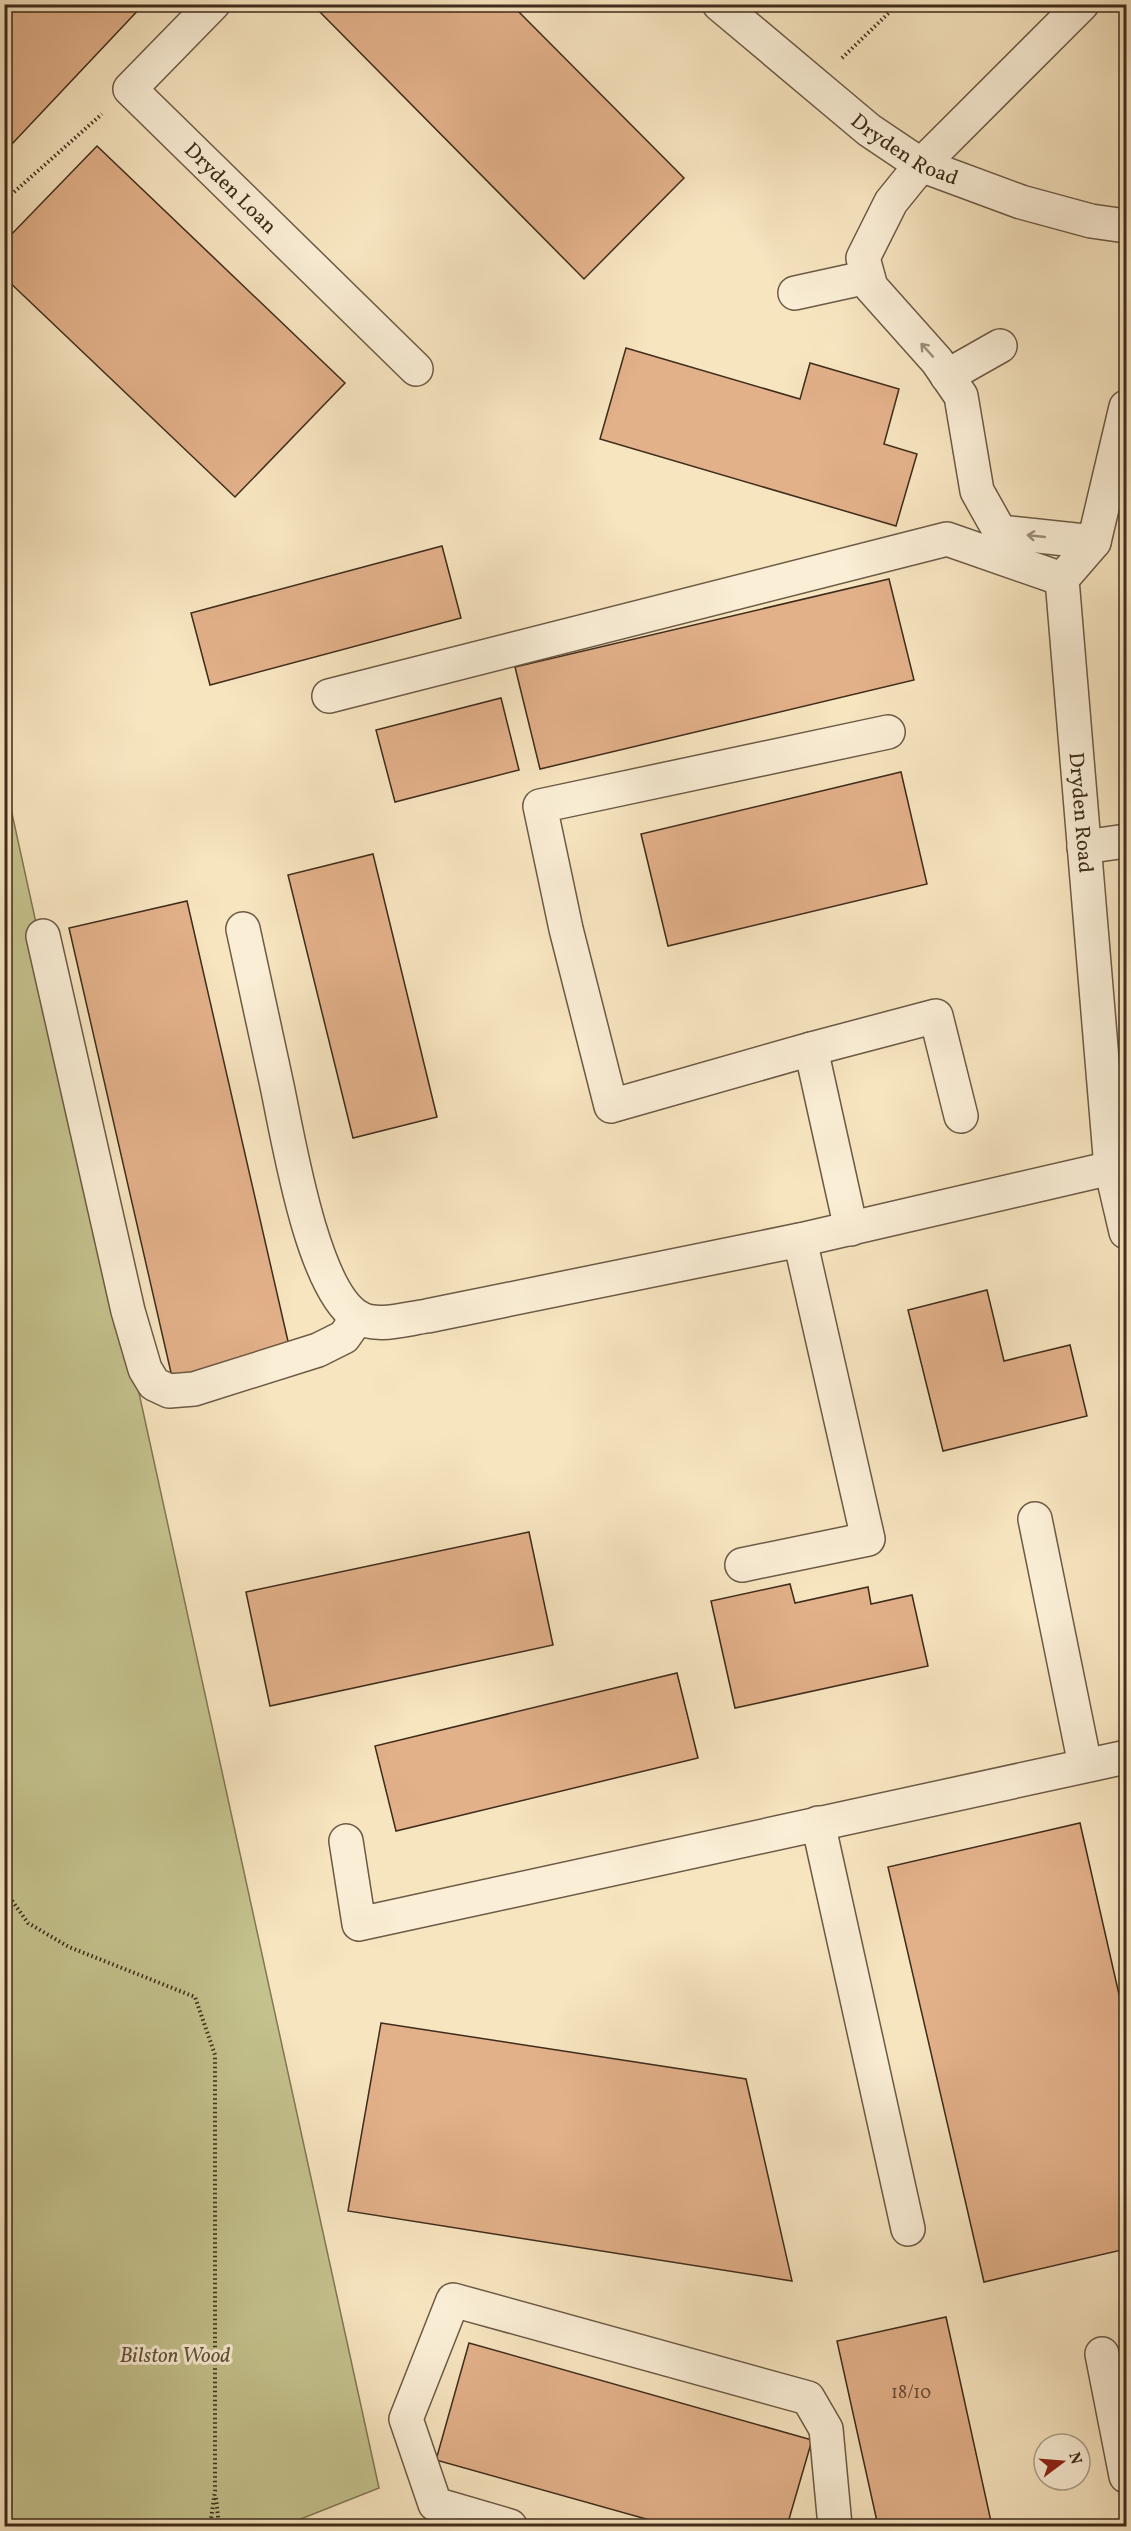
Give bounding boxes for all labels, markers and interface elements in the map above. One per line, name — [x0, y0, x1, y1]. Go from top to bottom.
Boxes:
street label: Dryden Road — [844, 107, 962, 194]
street label: Dryden Loan — [177, 137, 283, 241]
one-way arrow — [920, 343, 934, 358]
one-way arrow — [1026, 530, 1046, 541]
street label: Dryden Road — [1060, 751, 1099, 874]
park label: Bilston Wood — [120, 2342, 230, 2371]
house number: 18/10 — [891, 2381, 931, 2406]
north arrow — [1032, 2432, 1092, 2492]
text: N — [1062, 2450, 1087, 2467]

